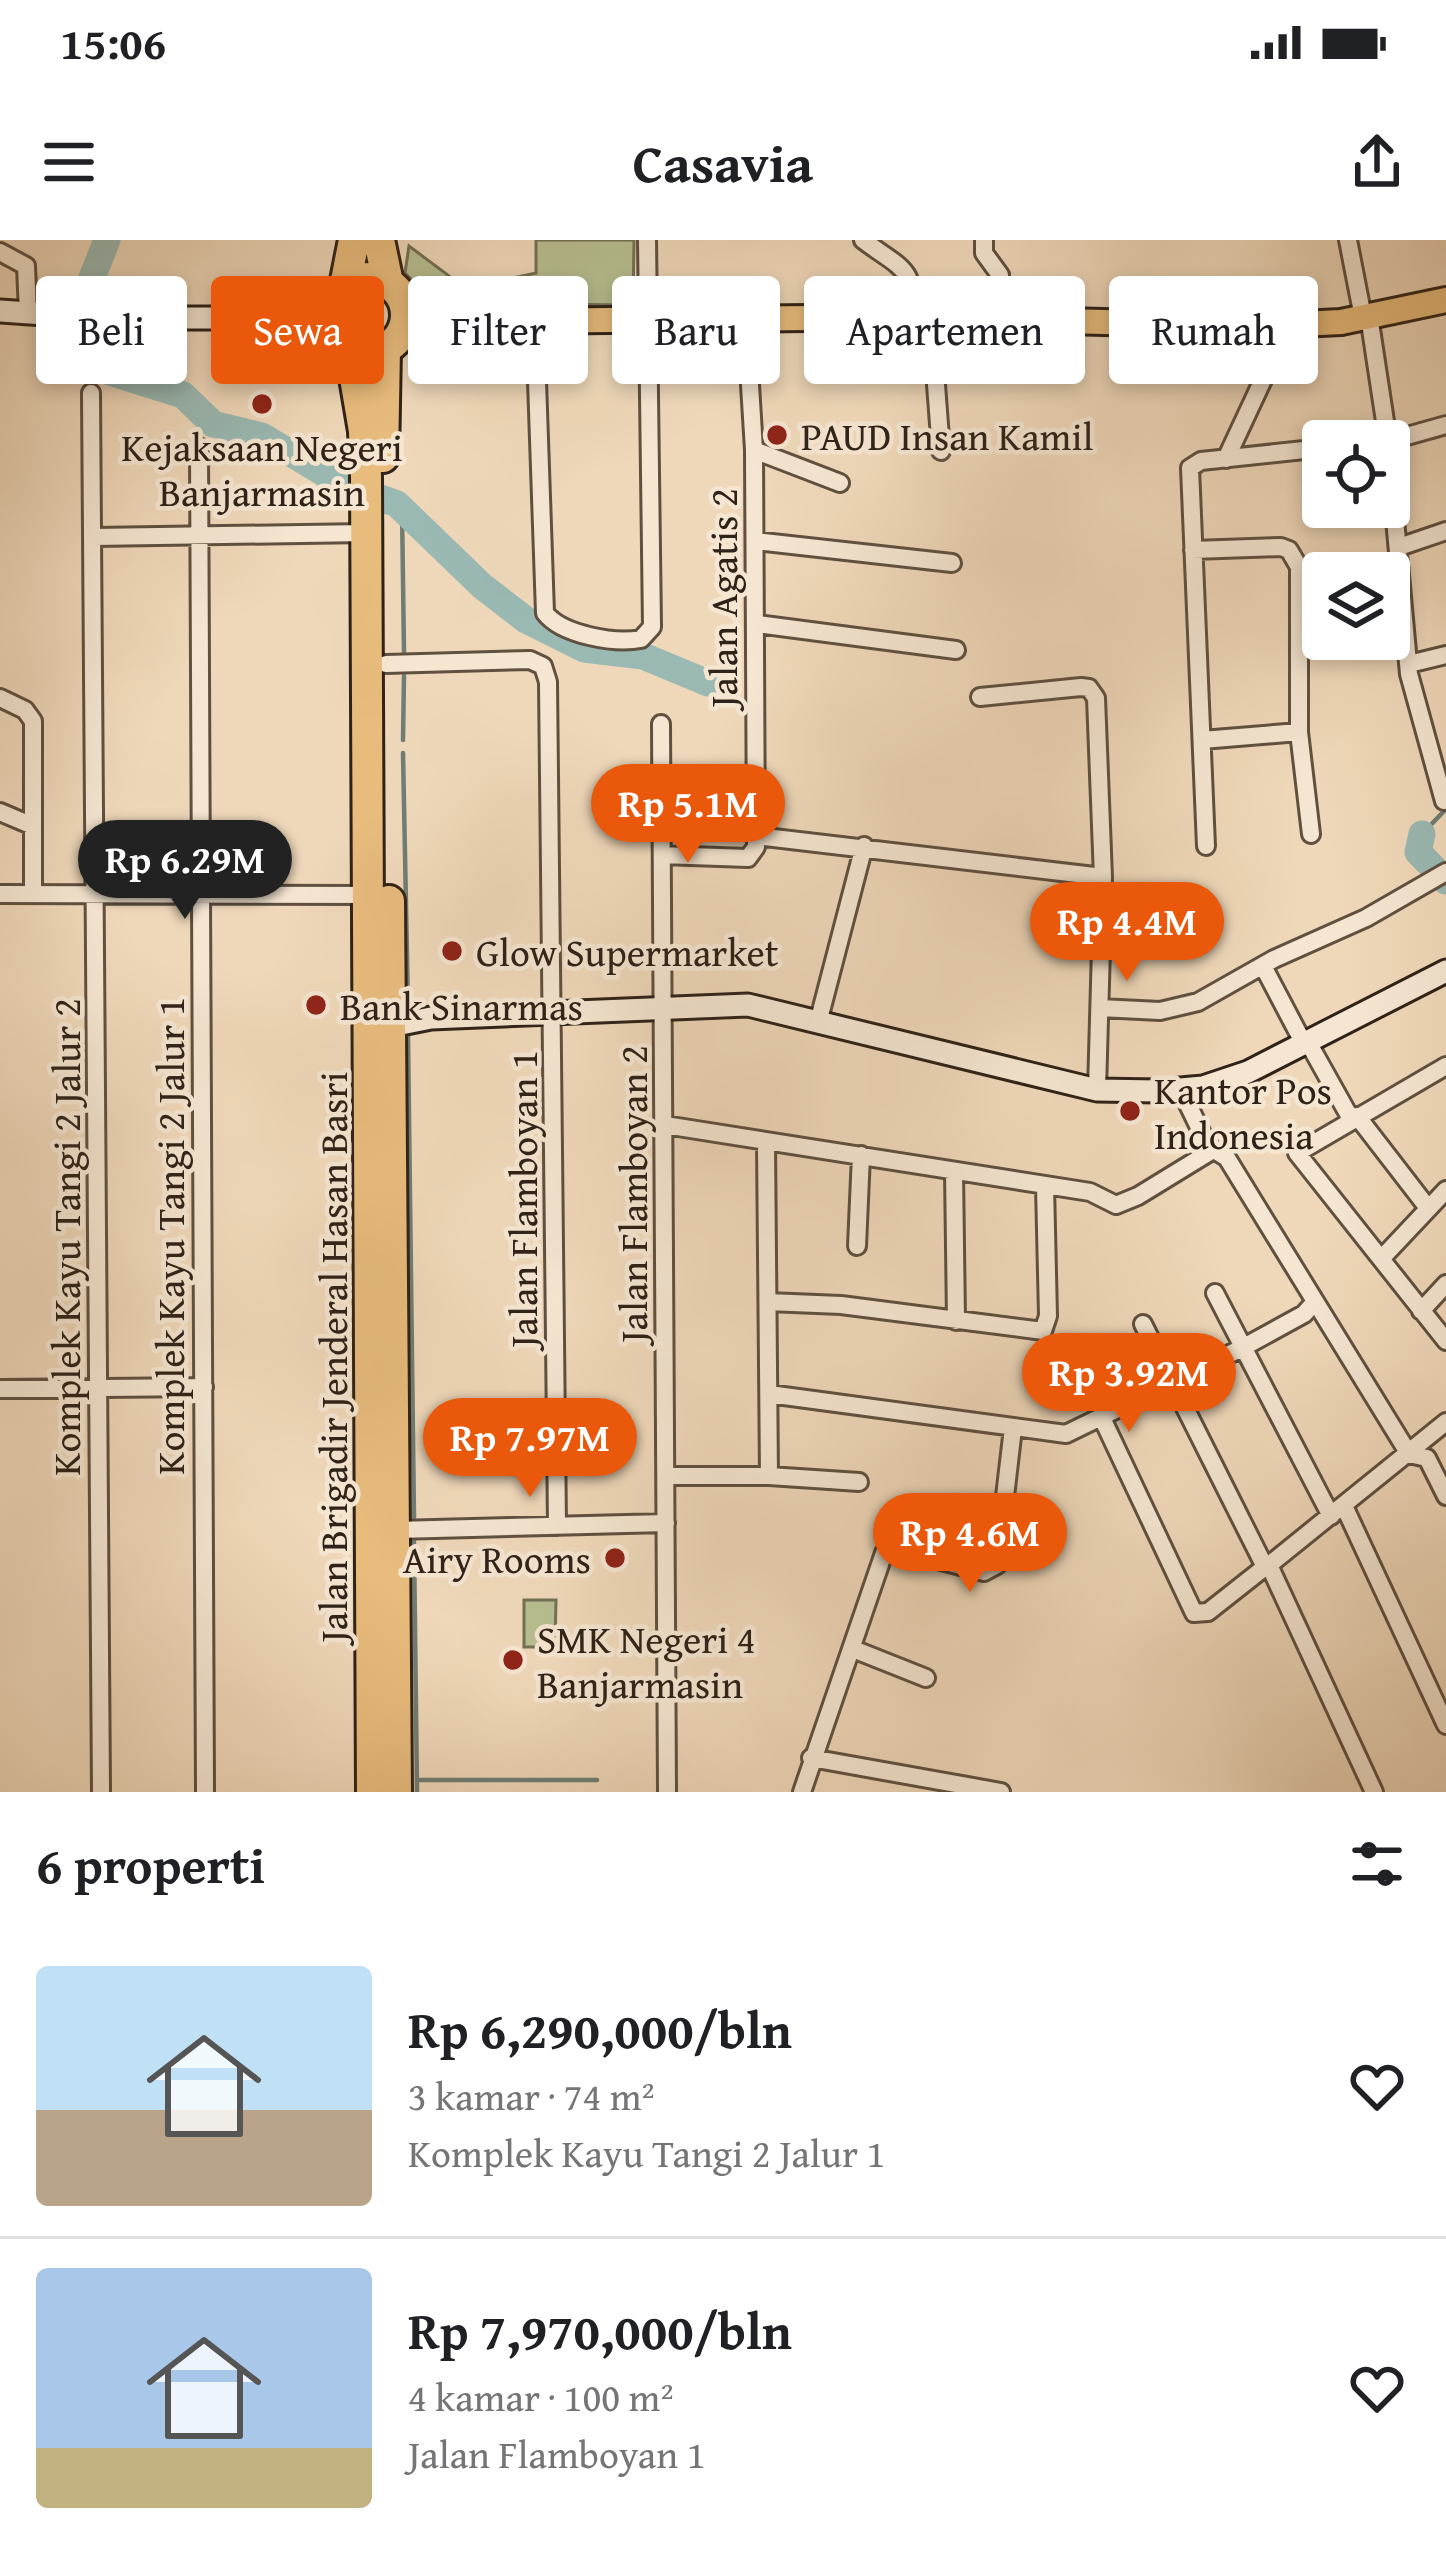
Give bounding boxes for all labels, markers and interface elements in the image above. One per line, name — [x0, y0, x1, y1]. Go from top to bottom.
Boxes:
text: 15:06 — [60, 10, 166, 75]
text: Casavia — [633, 123, 813, 202]
icon: menu — [36, 129, 102, 195]
icon: share — [1344, 129, 1410, 195]
chip: Beli — [36, 276, 187, 384]
chip: Sewa — [211, 276, 384, 384]
chip: Filter — [408, 276, 588, 384]
chip: Baru — [612, 276, 780, 384]
chip: Apartemen — [804, 276, 1085, 384]
chip: Rumah — [1109, 276, 1318, 384]
marker: Kejaksaan Negeri Banjarmasin — [249, 391, 275, 417]
place label: PAUD Insan Kamil — [801, 407, 1093, 464]
place label: Kejaksaan Negeri Banjarmasin — [121, 418, 403, 520]
map controls — [1302, 420, 1410, 660]
button: locate — [1302, 420, 1410, 528]
marker: PAUD Insan Kamil — [764, 422, 790, 448]
street label: Jalan Agatis 2 — [694, 488, 751, 713]
button: layers — [1302, 552, 1410, 660]
pin: Rp 5.1M — [577, 764, 799, 866]
text: Rp 5.1M — [618, 774, 758, 831]
pin: Rp 6.29M — [61, 820, 309, 922]
text: Rp 6.29M — [105, 830, 265, 887]
pin: Rp 4.4M — [1016, 882, 1238, 984]
text: Rp 4.4M — [1057, 892, 1197, 949]
place label: Glow Supermarket — [476, 923, 779, 980]
marker: Glow Supermarket — [439, 938, 465, 964]
place label: Bank Sinarmas — [340, 977, 583, 1034]
marker: Bank Sinarmas — [303, 992, 329, 1018]
street label: Komplek Kayu Tangi 2 Jalur 1 — [141, 997, 198, 1475]
street label: Komplek Kayu Tangi 2 Jalur 2 — [37, 998, 94, 1476]
street label: Jalan Flamboyan 2 — [604, 1045, 661, 1348]
street label: Jalan Flamboyan 1 — [494, 1050, 551, 1353]
place label: Kantor Pos Indonesia — [1154, 1061, 1332, 1163]
street label: Jalan Brigadir Jenderal Hasan Basri — [304, 1071, 361, 1648]
marker: Kantor Pos Indonesia — [1117, 1098, 1143, 1124]
pin: Rp 3.92M — [1005, 1333, 1253, 1435]
text: Rp 3.92M — [1049, 1343, 1209, 1400]
pin: Rp 7.97M — [406, 1398, 654, 1500]
text: Rp 7.97M — [450, 1408, 610, 1465]
pin: Rp 4.6M — [859, 1493, 1081, 1595]
text: Rp 4.6M — [900, 1503, 1040, 1560]
place label: Airy Rooms — [403, 1530, 591, 1587]
marker: Airy Rooms — [602, 1545, 628, 1571]
place label: SMK Negeri 4 Banjarmasin — [537, 1610, 756, 1712]
marker: SMK Negeri 4 Banjarmasin — [500, 1647, 526, 1673]
text: 6 properti — [36, 1827, 265, 1902]
icon: filters — [1344, 1831, 1410, 1897]
text: Rp 6,290,000/bln — [408, 1992, 792, 2067]
icon: home — [132, 2014, 276, 2158]
icon: heart — [1344, 2053, 1410, 2119]
text: 3 kamar · 74 m² — [408, 2067, 655, 2124]
text: Komplek Kayu Tangi 2 Jalur 1 — [408, 2124, 885, 2181]
text: Rp 7,970,000/bln — [408, 2293, 792, 2368]
icon: home — [132, 2316, 276, 2460]
icon: heart — [1344, 2355, 1410, 2421]
text: 4 kamar · 100 m² — [408, 2368, 674, 2425]
text: Jalan Flamboyan 1 — [408, 2425, 705, 2482]

